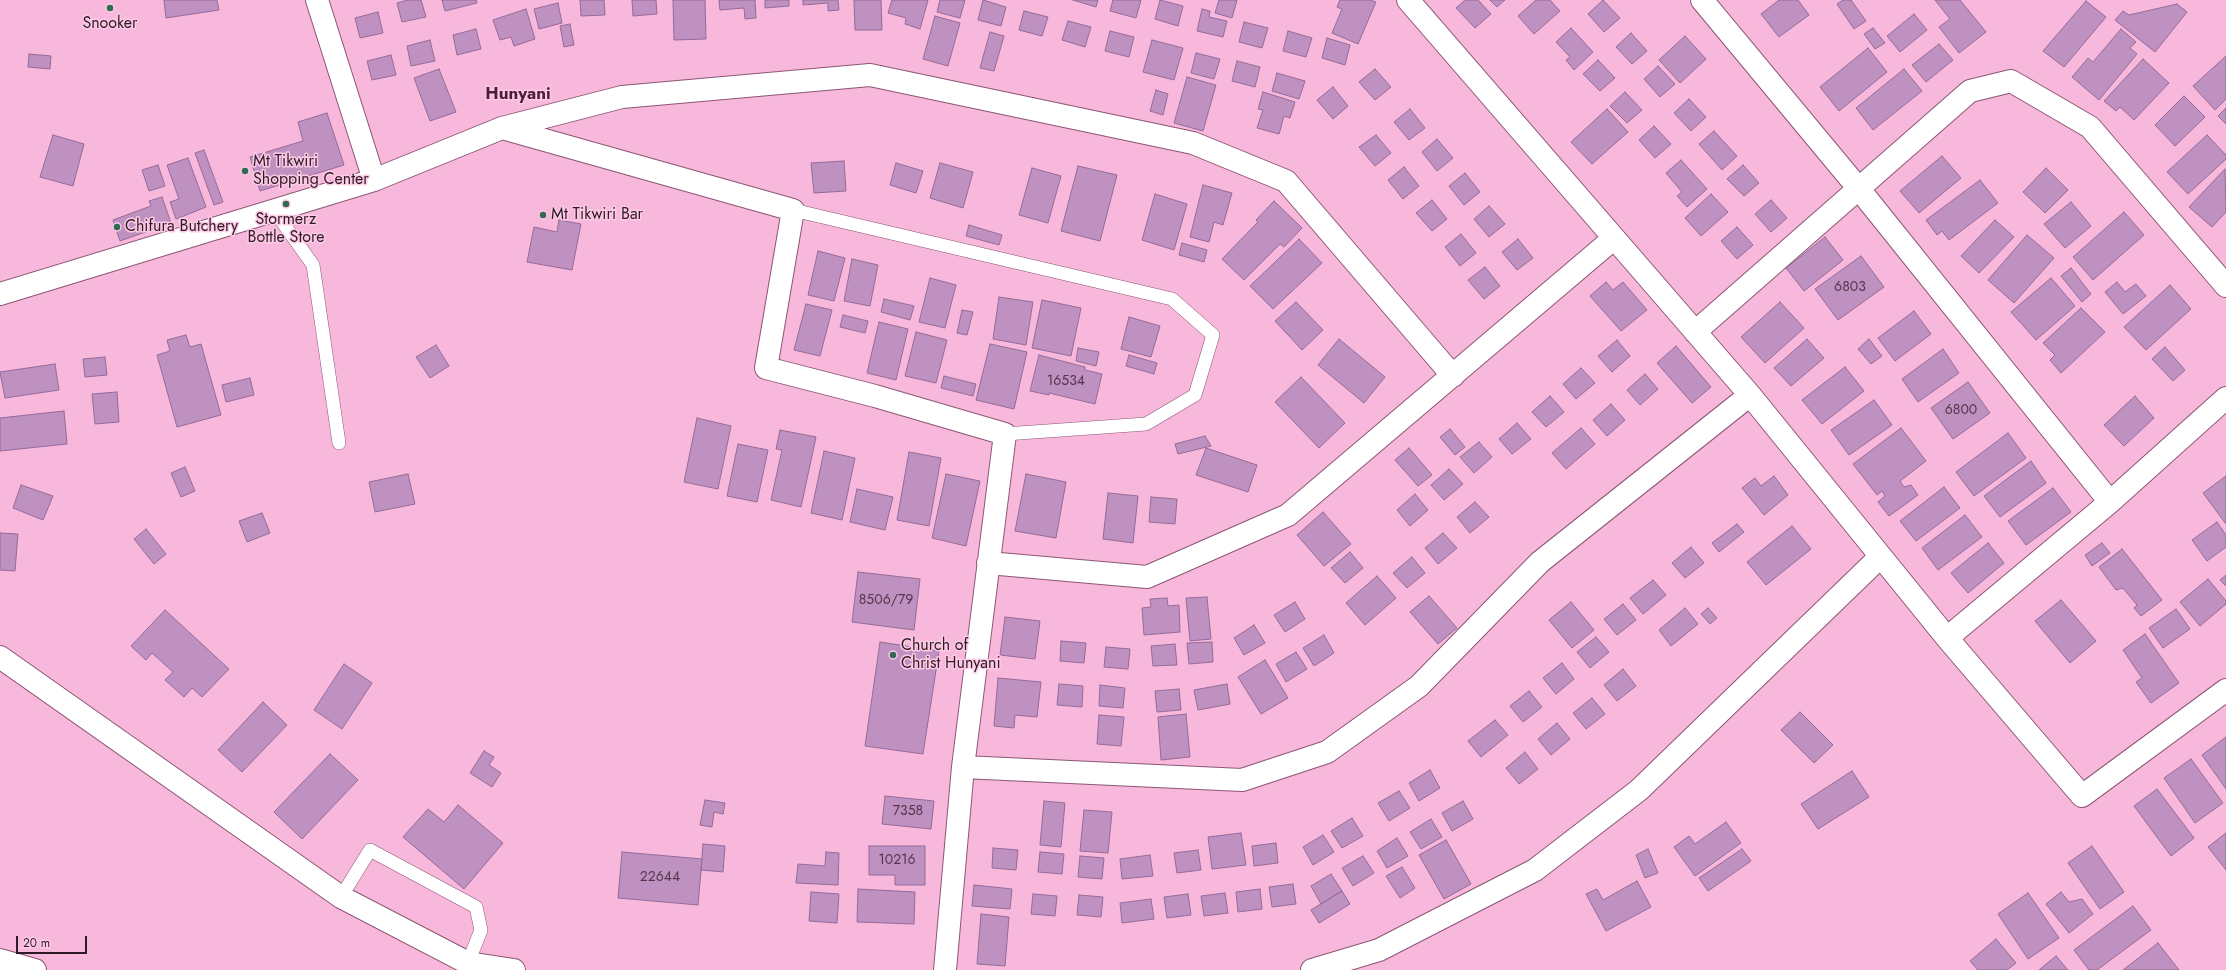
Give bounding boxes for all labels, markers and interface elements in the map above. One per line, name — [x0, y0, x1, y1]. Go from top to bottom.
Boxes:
marker: Snooker — [105, 3, 115, 13]
place label: Snooker — [82, 14, 138, 34]
district label: Hunyani — [485, 85, 551, 105]
place label: Mt Tikwiri Shopping Center — [253, 152, 369, 190]
marker: Mt Tikwiri Shopping Center — [240, 166, 250, 176]
marker: Stormerz Bottle Store — [281, 199, 291, 209]
place label: Mt Tikwiri Bar — [551, 205, 643, 225]
place label: Stormerz Bottle Store — [248, 210, 324, 248]
marker: Mt Tikwiri Bar — [538, 210, 548, 220]
place label: Chifura Butchery — [125, 217, 238, 237]
marker: Chifura Butchery — [112, 222, 122, 232]
house number: 6803 — [1834, 280, 1866, 296]
house number: 16534 — [1047, 374, 1085, 390]
house number: 6800 — [1945, 403, 1977, 419]
house number: 8506/79 — [859, 593, 913, 609]
place label: Church of Christ Hunyani — [901, 636, 1001, 674]
marker: Church of Christ Hunyani — [888, 650, 898, 660]
house number: 7358 — [893, 804, 923, 820]
house number: 10216 — [878, 853, 916, 869]
house number: 22644 — [640, 870, 680, 886]
scale bar — [18, 928, 89, 954]
text: 20 m — [23, 934, 50, 952]

